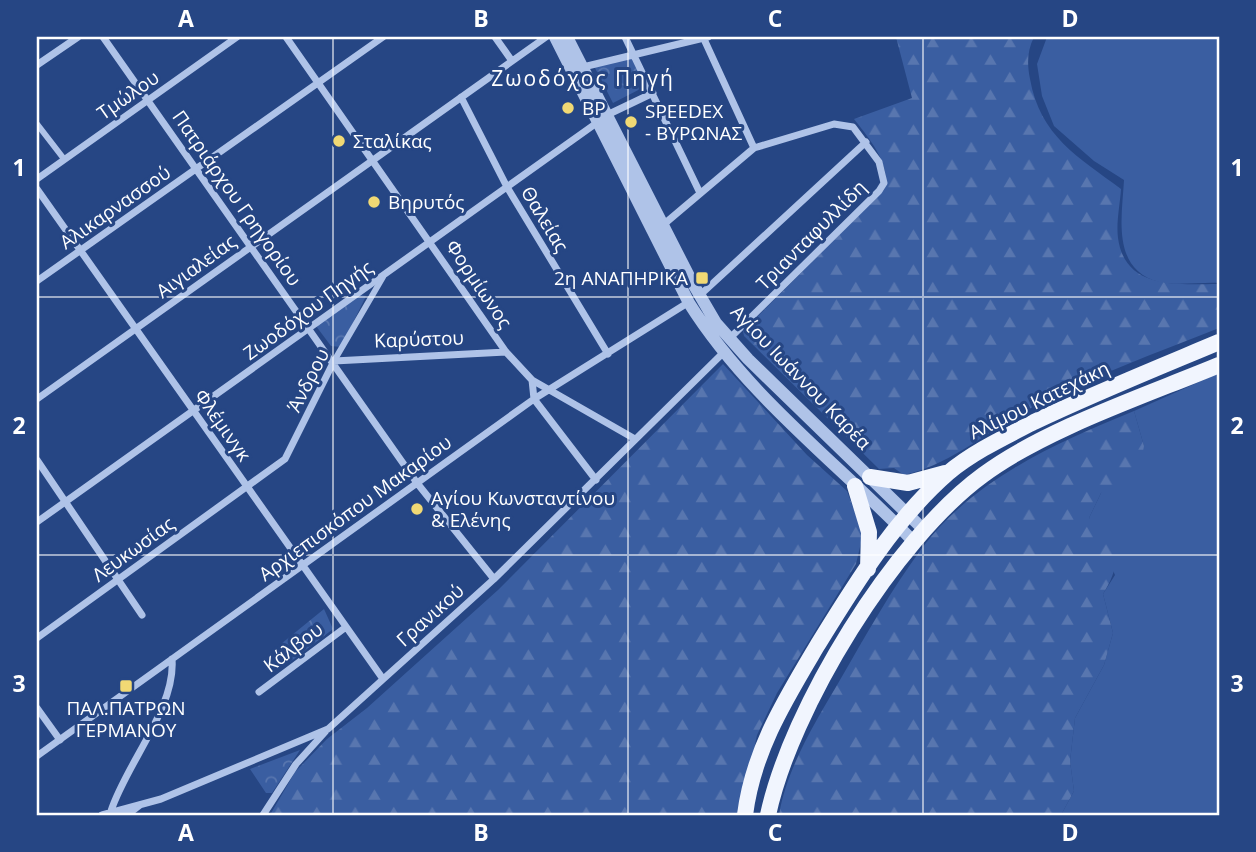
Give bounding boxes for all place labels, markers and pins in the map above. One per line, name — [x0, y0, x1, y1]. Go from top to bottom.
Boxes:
place label: BP — [582, 95, 606, 121]
place label: SPEEDEX - ΒΥΡΩΝΑΣ — [645, 98, 743, 146]
marker: BP — [560, 100, 576, 116]
marker: SPEEDEX - ΒΥΡΩΝΑΣ — [623, 114, 639, 130]
place label: Σταλίκας — [353, 128, 432, 154]
marker: Σταλίκας — [331, 133, 347, 149]
place label: Βηρυτός — [388, 189, 465, 215]
marker: Βηρυτός — [366, 194, 382, 210]
place label: 2η ΑΝΑΠΗΡΙΚΑ — [554, 265, 688, 291]
marker: 2η ΑΝΑΠΗΡΙΚΑ — [694, 270, 710, 286]
place label: Αγίου Κωνσταντίνου & Ελένης — [431, 485, 615, 533]
marker: Αγίου Κωνσταντίνου & Ελένης — [409, 501, 425, 517]
marker: ΠΑΛ.ΠΑΤΡΩΝ ΓΕΡΜΑΝΟΥ — [118, 678, 134, 694]
place label: ΠΑΛ.ΠΑΤΡΩΝ ΓΕΡΜΑΝΟΥ — [66, 695, 186, 743]

